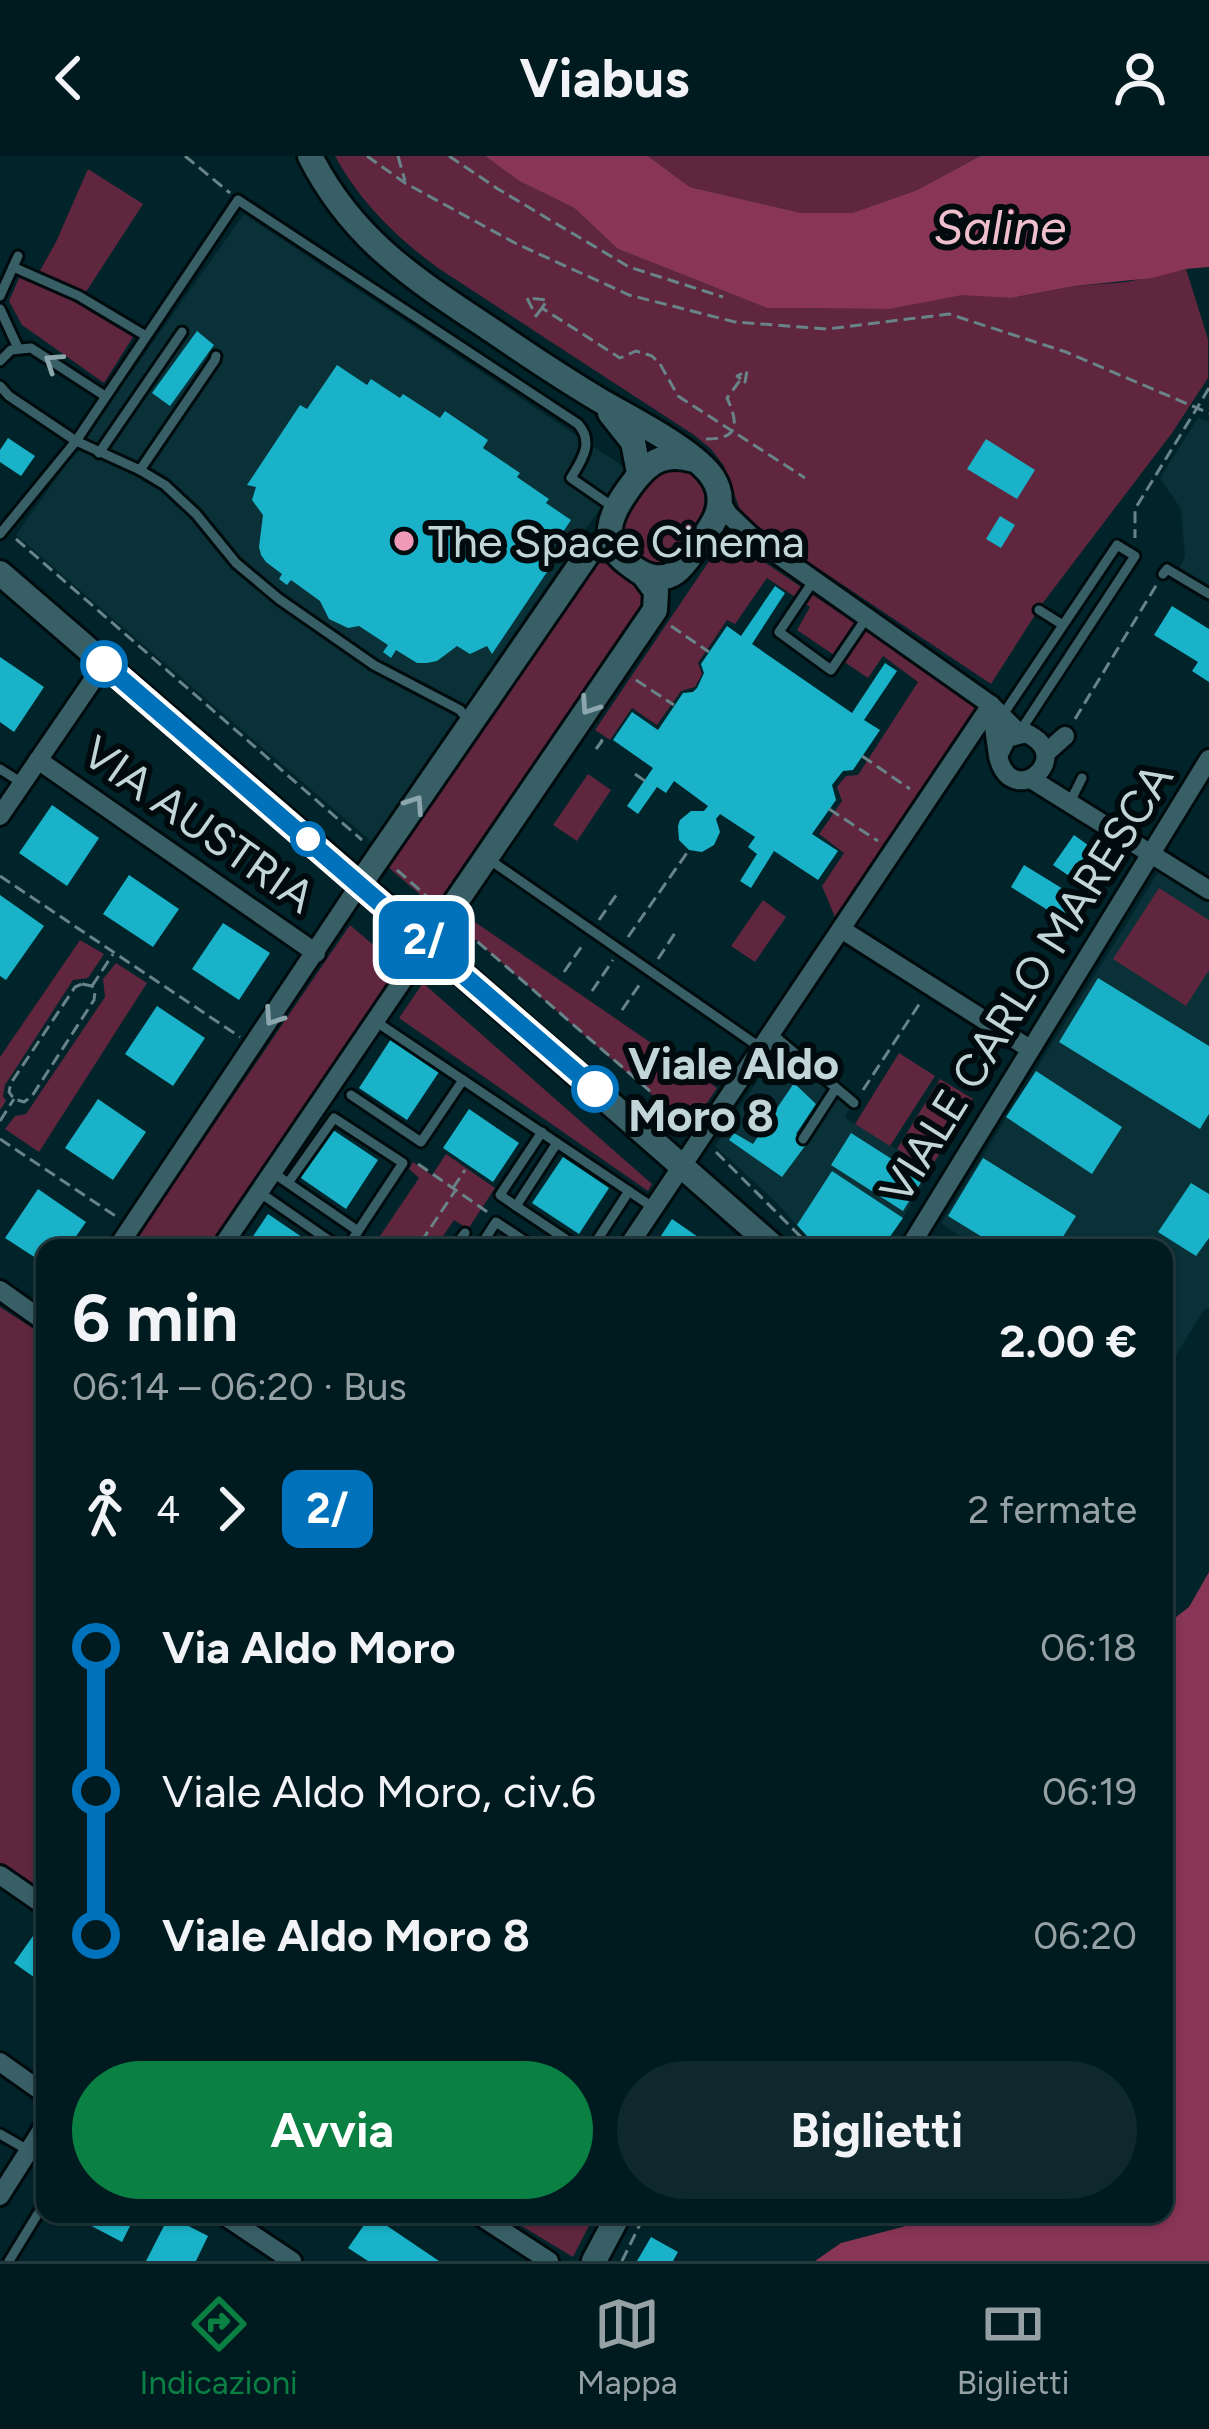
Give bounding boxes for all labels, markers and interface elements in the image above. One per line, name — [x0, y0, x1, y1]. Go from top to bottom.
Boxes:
icon: back — [36, 45, 102, 111]
icon: person — [1107, 45, 1173, 111]
text: Viabus — [520, 46, 689, 111]
water label: Saline — [934, 198, 1066, 256]
one-way arrow — [45, 354, 67, 376]
place label: The Space Cinema — [428, 514, 805, 568]
marker: The Space Cinema — [391, 528, 417, 554]
unlabelled marker — [82, 642, 126, 686]
one-way arrow — [581, 693, 603, 715]
street label: VIA AUSTRIA — [73, 724, 326, 924]
street label: VIALE CARLO MARESCA — [868, 753, 1184, 1213]
one-way arrow — [401, 796, 423, 818]
unlabelled marker — [292, 823, 324, 855]
line badge: 2/ — [370, 901, 478, 979]
text: 2/ — [403, 914, 445, 965]
one-way arrow — [265, 1003, 287, 1025]
place label: Viale Aldo Moro 8 — [628, 1036, 839, 1142]
marker: Viale Aldo Moro 8 — [573, 1067, 617, 1111]
text: 6 min — [72, 1278, 238, 1358]
text: 2.00 € — [999, 1314, 1137, 1368]
text: 06:14 – 06:20 · Bus — [72, 1363, 407, 1410]
icon: walk — [72, 1476, 138, 1542]
icon: forward — [198, 1476, 264, 1542]
text: 2/ — [306, 1483, 349, 1534]
text: 4 — [156, 1486, 180, 1533]
text: 2 fermate — [968, 1486, 1137, 1533]
text: Via Aldo Moro — [162, 1620, 456, 1674]
text: 06:18 — [1040, 1624, 1137, 1671]
text: Viale Aldo Moro, civ.6 — [162, 1764, 596, 1818]
text: 06:19 — [1042, 1768, 1137, 1815]
text: Viale Aldo Moro 8 — [162, 1908, 530, 1962]
text: 06:20 — [1033, 1912, 1137, 1959]
button: Avvia — [72, 2061, 593, 2199]
button: Biglietti — [617, 2061, 1137, 2199]
tab: Indicazioni — [140, 2291, 298, 2402]
tab: Mappa — [577, 2291, 677, 2402]
tab: Biglietti — [957, 2291, 1069, 2402]

